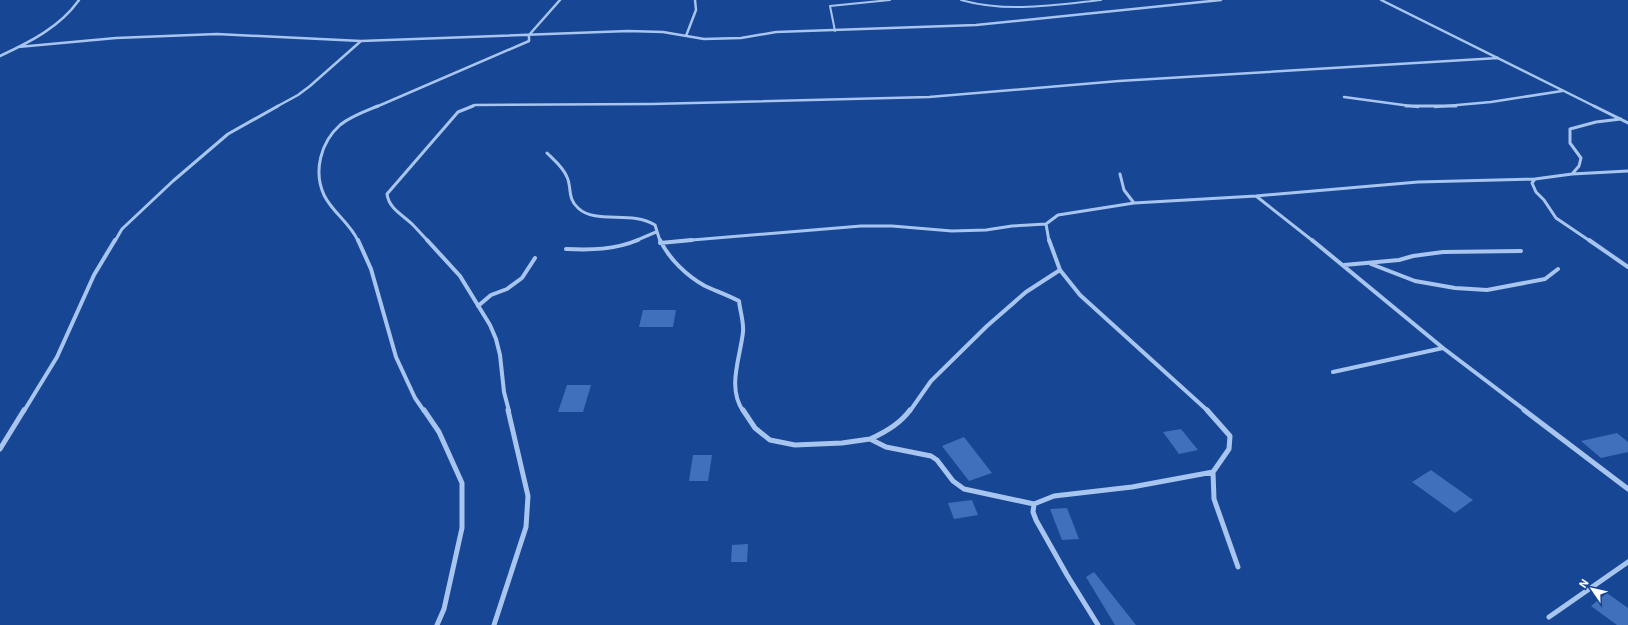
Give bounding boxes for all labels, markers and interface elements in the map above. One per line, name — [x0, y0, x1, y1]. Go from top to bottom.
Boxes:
north arrow — [1572, 569, 1612, 609]
text: N — [1576, 576, 1592, 591]

